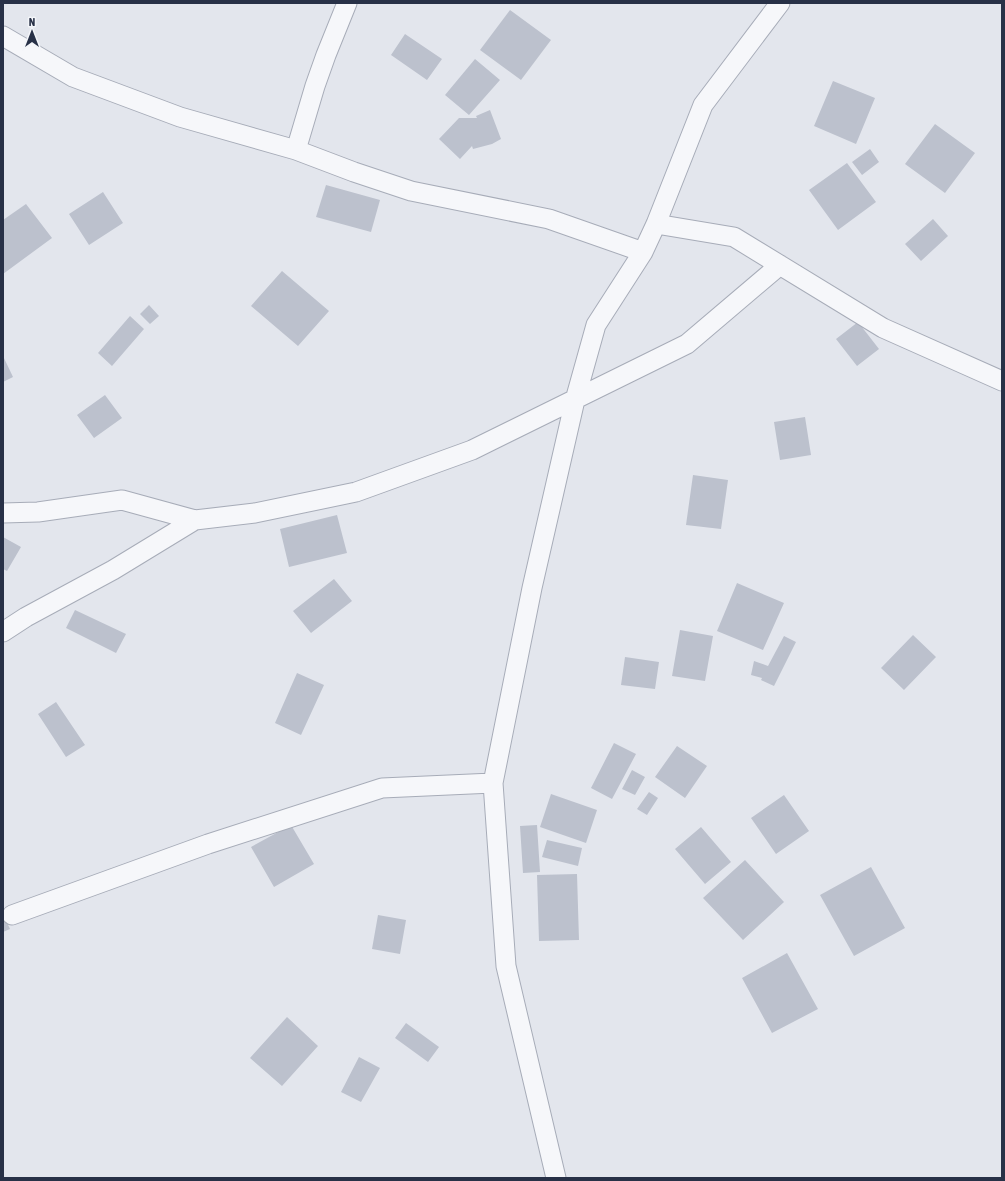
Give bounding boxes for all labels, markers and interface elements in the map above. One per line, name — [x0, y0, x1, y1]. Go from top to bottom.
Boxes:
north arrow — [12, 12, 52, 52]
text: N — [29, 16, 35, 28]

